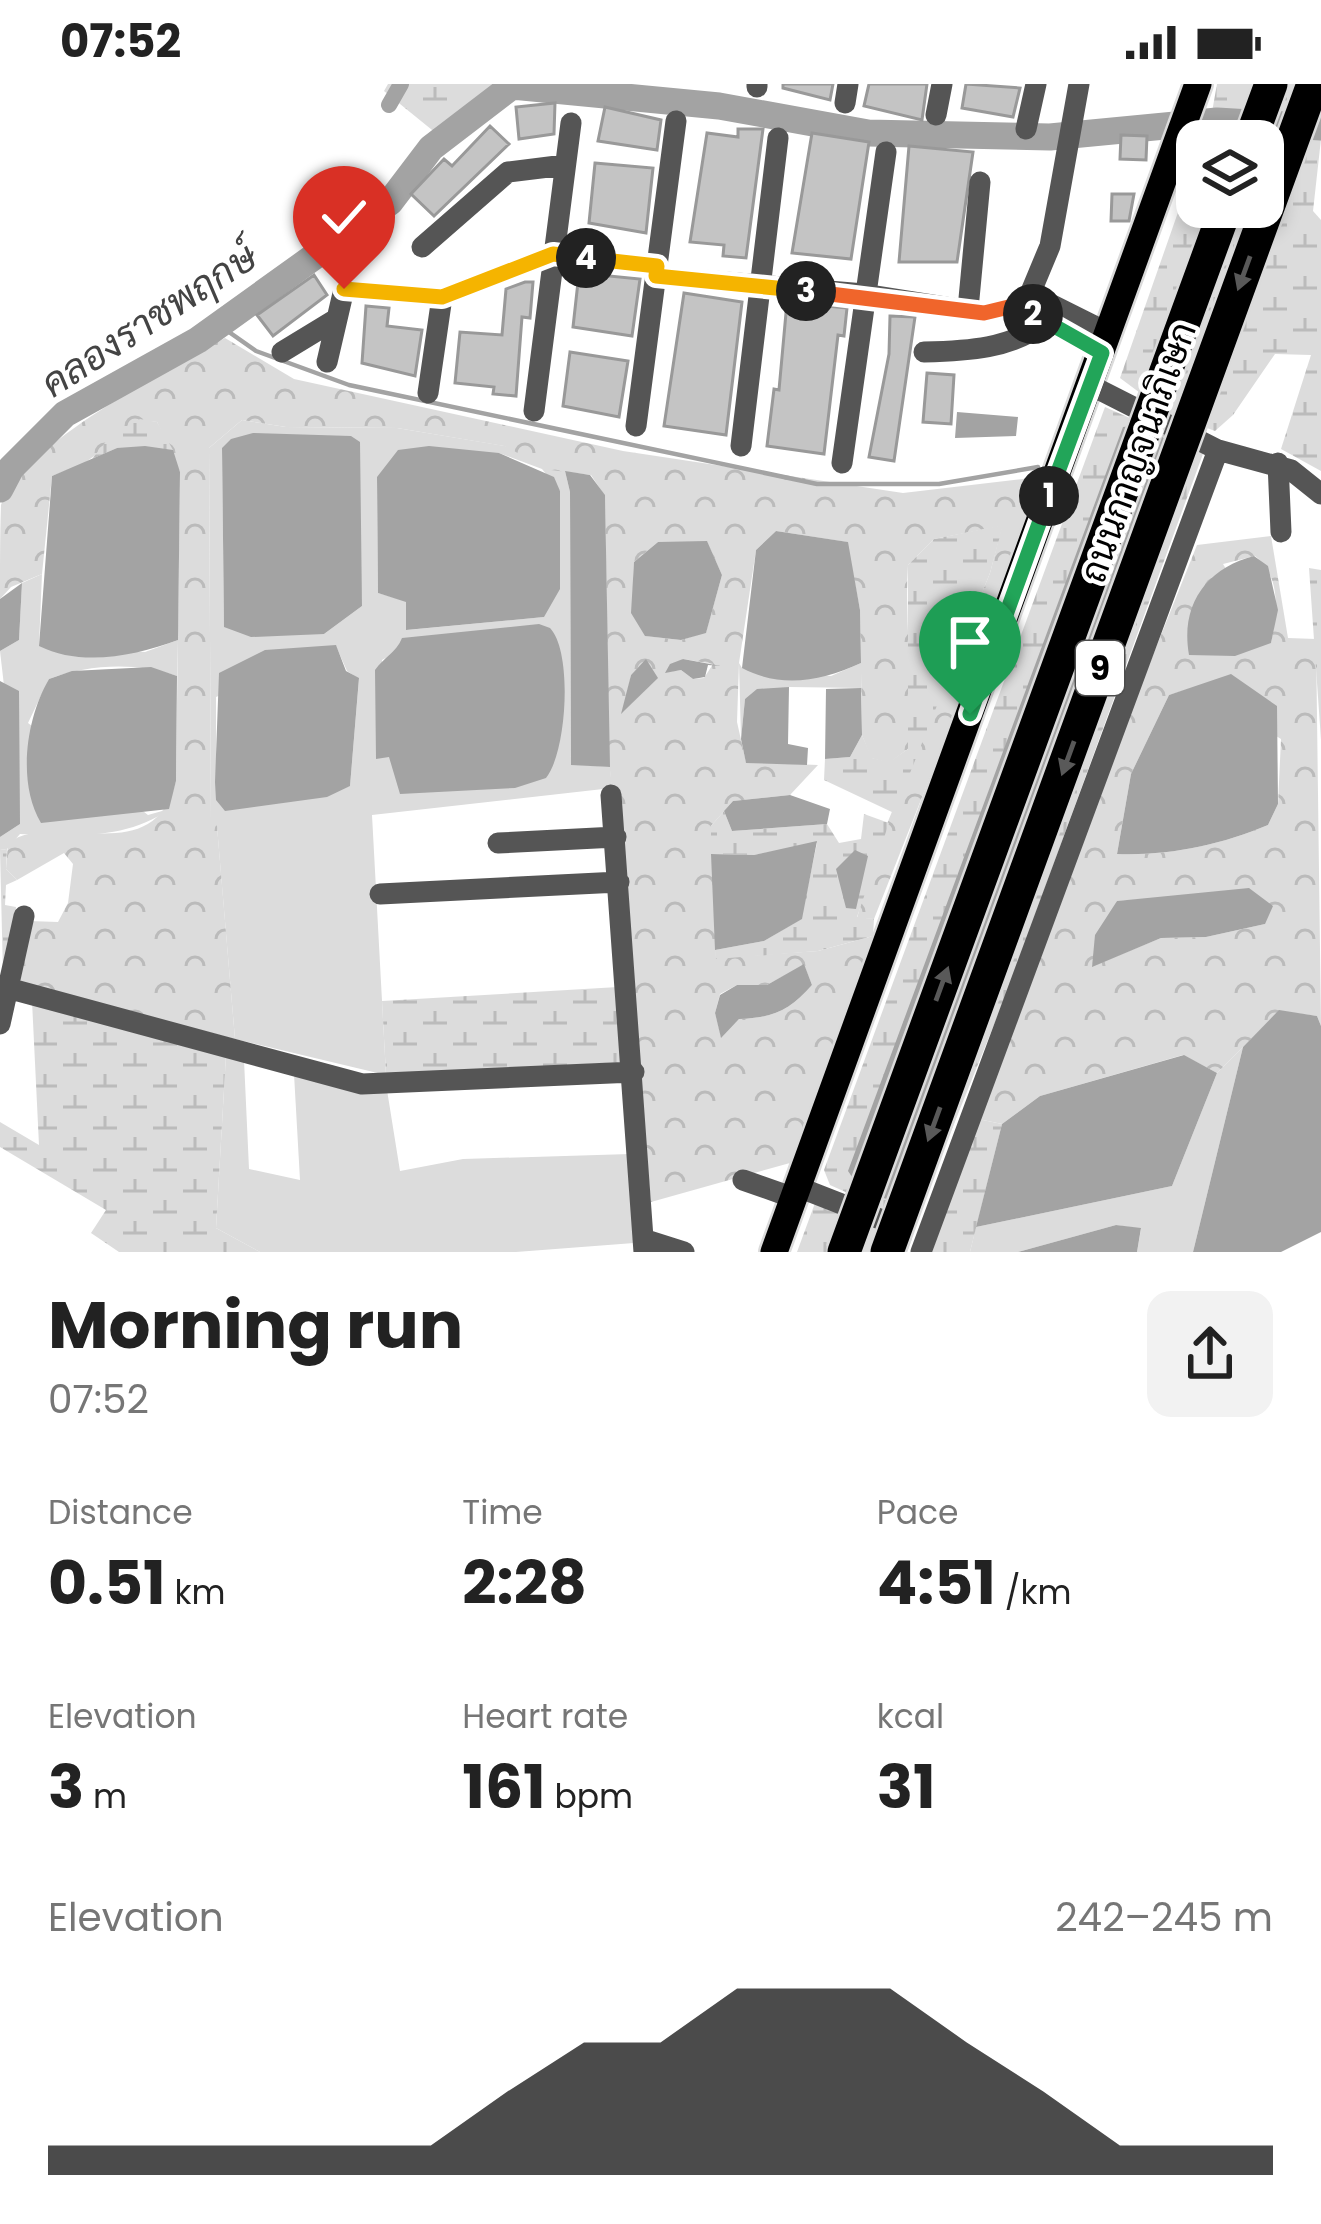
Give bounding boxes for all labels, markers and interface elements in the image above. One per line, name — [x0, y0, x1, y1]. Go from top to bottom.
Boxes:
text: 07:52 — [60, 10, 181, 73]
map controls — [1176, 120, 1284, 228]
button: layers — [1176, 120, 1284, 228]
pin — [293, 166, 395, 289]
icon: check — [311, 184, 377, 250]
water label: คลองราชพฤกษ์ — [30, 227, 272, 411]
pin: 4 — [556, 228, 616, 288]
text: 4 — [575, 234, 597, 281]
one-way arrow — [1234, 255, 1253, 291]
pin: 3 — [776, 261, 836, 321]
text: 3 — [796, 267, 816, 314]
pin: 2 — [1003, 284, 1063, 344]
text: 2 — [1024, 290, 1042, 337]
street label: ถนนกาญจนาภิเษก — [1067, 315, 1209, 589]
pin: 1 — [1019, 466, 1079, 526]
text: 1 — [1043, 472, 1055, 519]
pin — [919, 591, 1021, 714]
icon: arrive — [937, 609, 1003, 675]
road number: 9 — [1076, 641, 1124, 695]
one-way arrow — [1057, 740, 1076, 776]
one-way arrow — [934, 966, 952, 1002]
one-way arrow — [924, 1106, 942, 1142]
text: Morning run — [48, 1279, 463, 1371]
button: share — [1147, 1291, 1273, 1417]
text: 07:52 — [48, 1372, 149, 1427]
text: Distance — [48, 1489, 193, 1536]
text: Time — [462, 1489, 543, 1536]
text: Pace — [877, 1489, 959, 1536]
text: 0.51 — [48, 1541, 166, 1625]
text: 2:28 — [462, 1541, 587, 1625]
text: 4:51 — [877, 1541, 996, 1625]
text: km — [166, 1569, 225, 1616]
text: /km — [996, 1569, 1071, 1616]
text: Elevation — [48, 1693, 197, 1740]
text: Heart rate — [462, 1693, 628, 1740]
text: kcal — [877, 1693, 944, 1740]
text: 3 — [48, 1745, 84, 1829]
text: 161 — [462, 1745, 546, 1829]
text: 31 — [877, 1745, 936, 1829]
text: m — [84, 1773, 127, 1820]
text: bpm — [546, 1773, 633, 1820]
text: Elevation — [48, 1890, 224, 1945]
text: 242–245 m — [1055, 1890, 1273, 1945]

